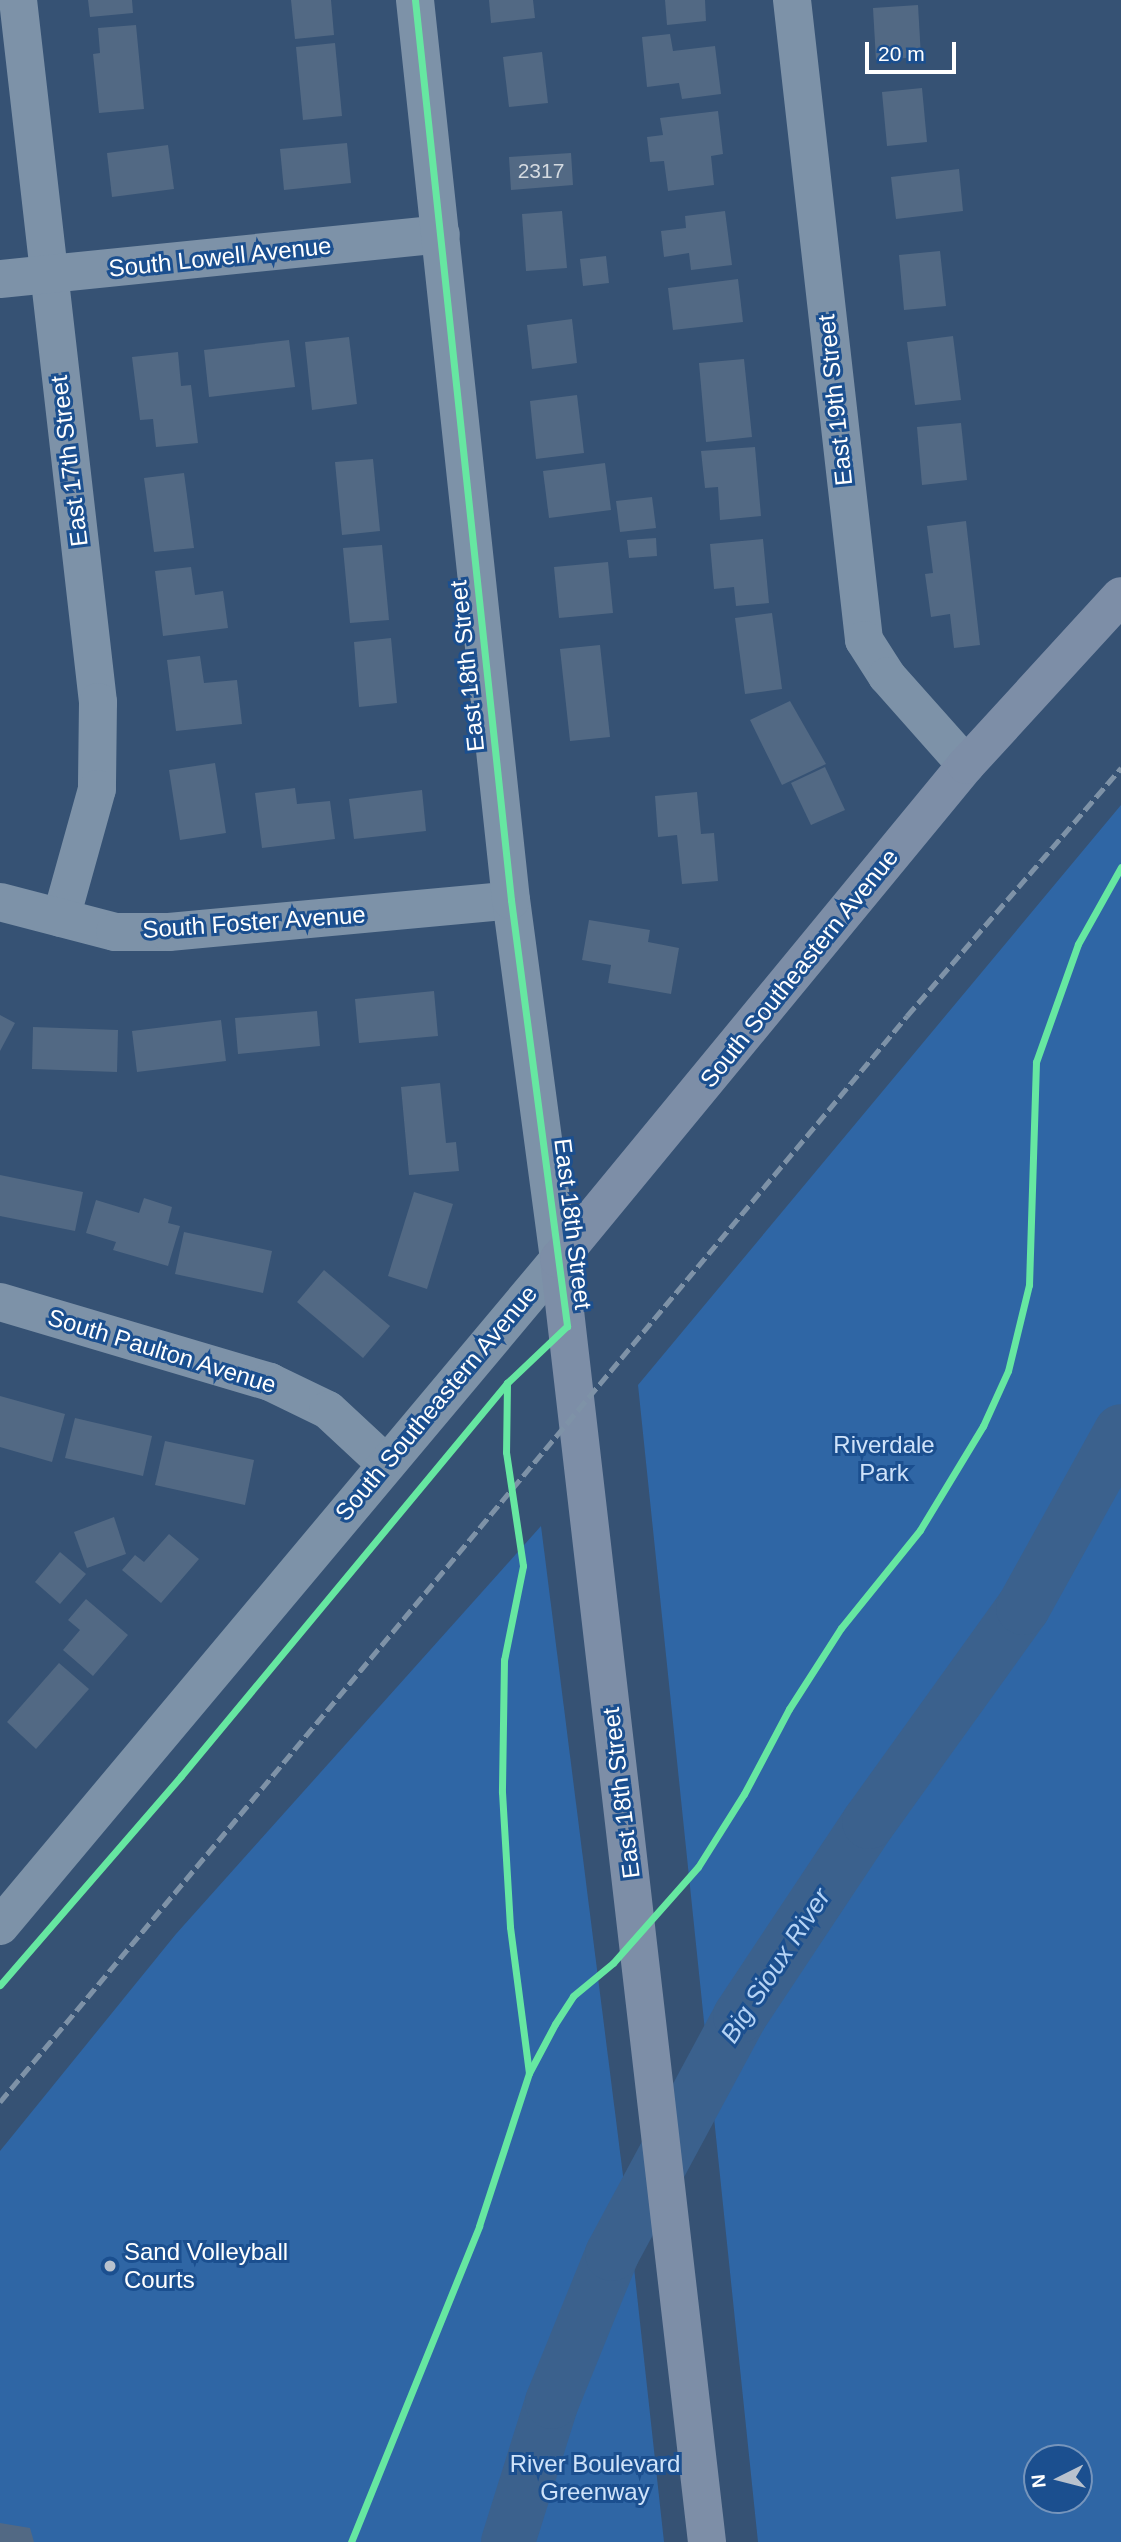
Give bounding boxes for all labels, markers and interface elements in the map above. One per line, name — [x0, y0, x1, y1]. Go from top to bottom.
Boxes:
scale bar — [869, 28, 960, 72]
text: 20 m — [878, 42, 925, 65]
house number: 2317 — [518, 158, 564, 184]
street label: South Lowell Avenue — [107, 231, 333, 283]
street label: East 19th Street — [812, 313, 858, 487]
street label: East 17th Street — [44, 374, 94, 548]
street label: East 18th Street — [444, 579, 490, 753]
street label: South Southeastern Avenue — [693, 842, 905, 1094]
street label: South Foster Avenue — [141, 900, 367, 944]
street label: East 18th Street — [548, 1137, 598, 1311]
street label: South Southeastern Avenue — [329, 1279, 543, 1527]
street label: South Paulton Avenue — [44, 1302, 280, 1400]
park label: Riverdale Park — [833, 1431, 935, 1487]
street label: East 18th Street — [596, 1706, 646, 1880]
water label: Big Sioux River — [715, 1883, 837, 2049]
place label: Sand Volleyball Courts — [124, 2238, 288, 2294]
marker: Sand Volleyball Courts — [102, 2258, 118, 2274]
north arrow — [1023, 2444, 1093, 2514]
park label: River Boulevard Greenway — [510, 2450, 680, 2506]
text: N — [1027, 2473, 1050, 2489]

